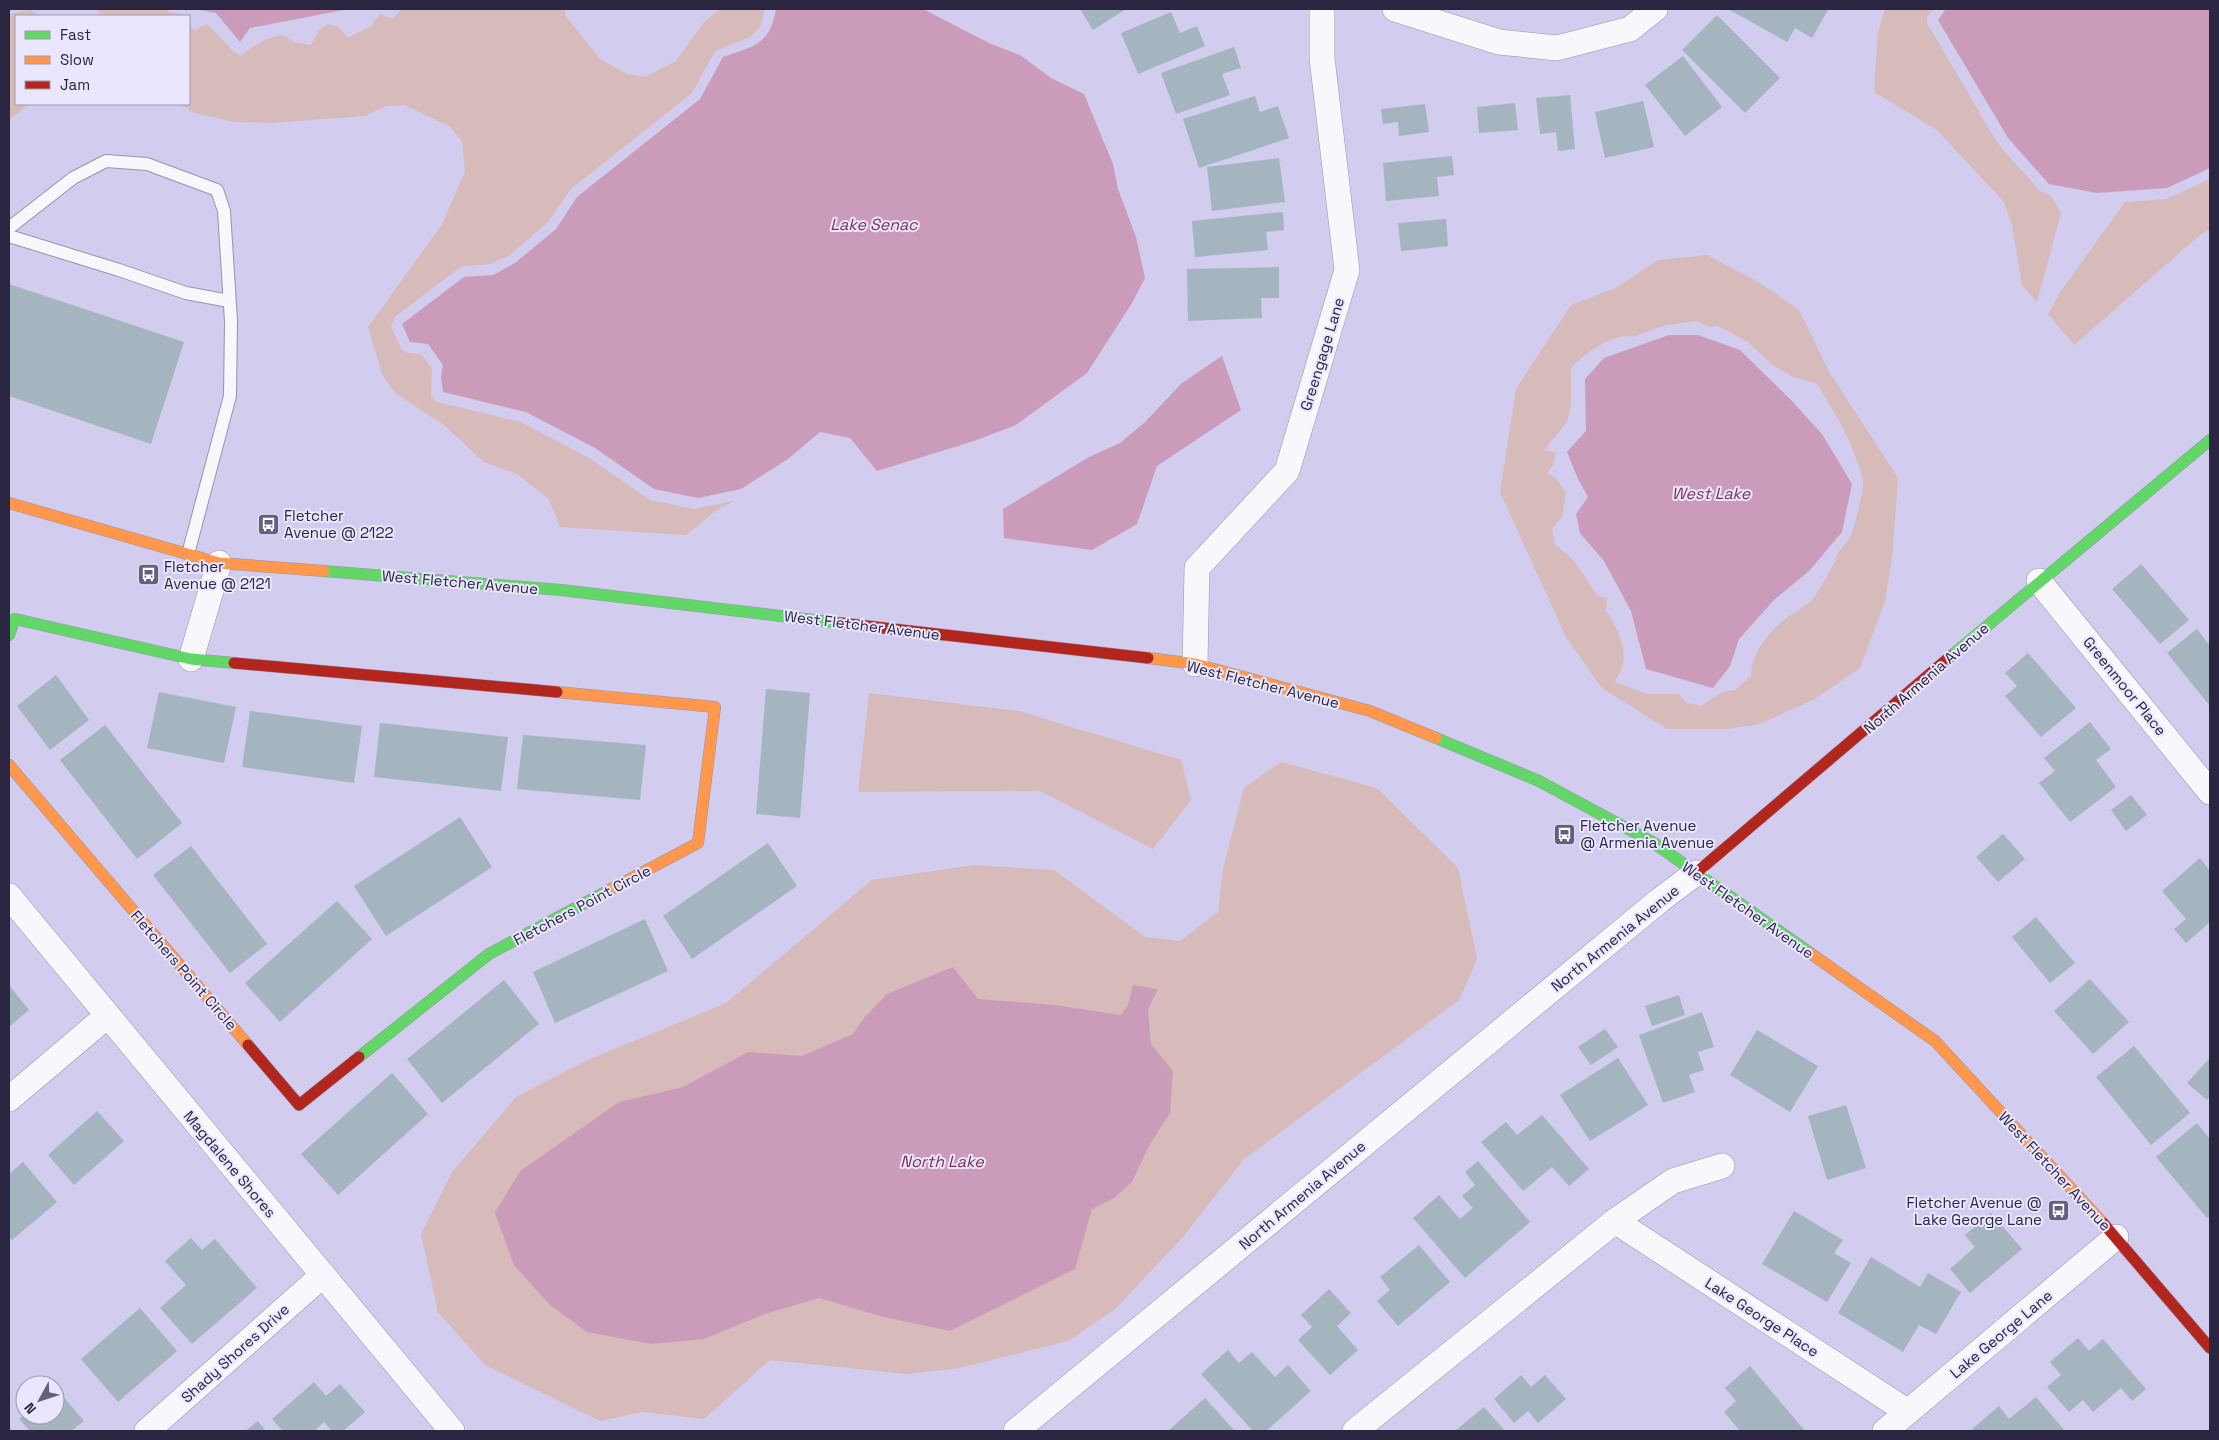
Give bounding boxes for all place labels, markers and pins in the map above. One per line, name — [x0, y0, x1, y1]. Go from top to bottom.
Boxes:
place label: Fletcher Avenue @ 2122 — [284, 506, 393, 542]
bus stop icon: Fletcher Avenue @ 2122 — [256, 512, 280, 536]
place label: Fletcher Avenue @ 2121 — [164, 557, 271, 593]
bus stop icon: Fletcher Avenue @ 2121 — [136, 563, 160, 587]
place label: Fletcher Avenue @ Armenia Avenue — [1580, 816, 1714, 852]
bus stop icon: Fletcher Avenue @ Armenia Avenue — [1552, 822, 1576, 846]
place label: Fletcher Avenue @ Lake George Lane — [1906, 1193, 2042, 1229]
bus stop icon: Fletcher Avenue @ Lake George Lane — [2046, 1199, 2070, 1223]

